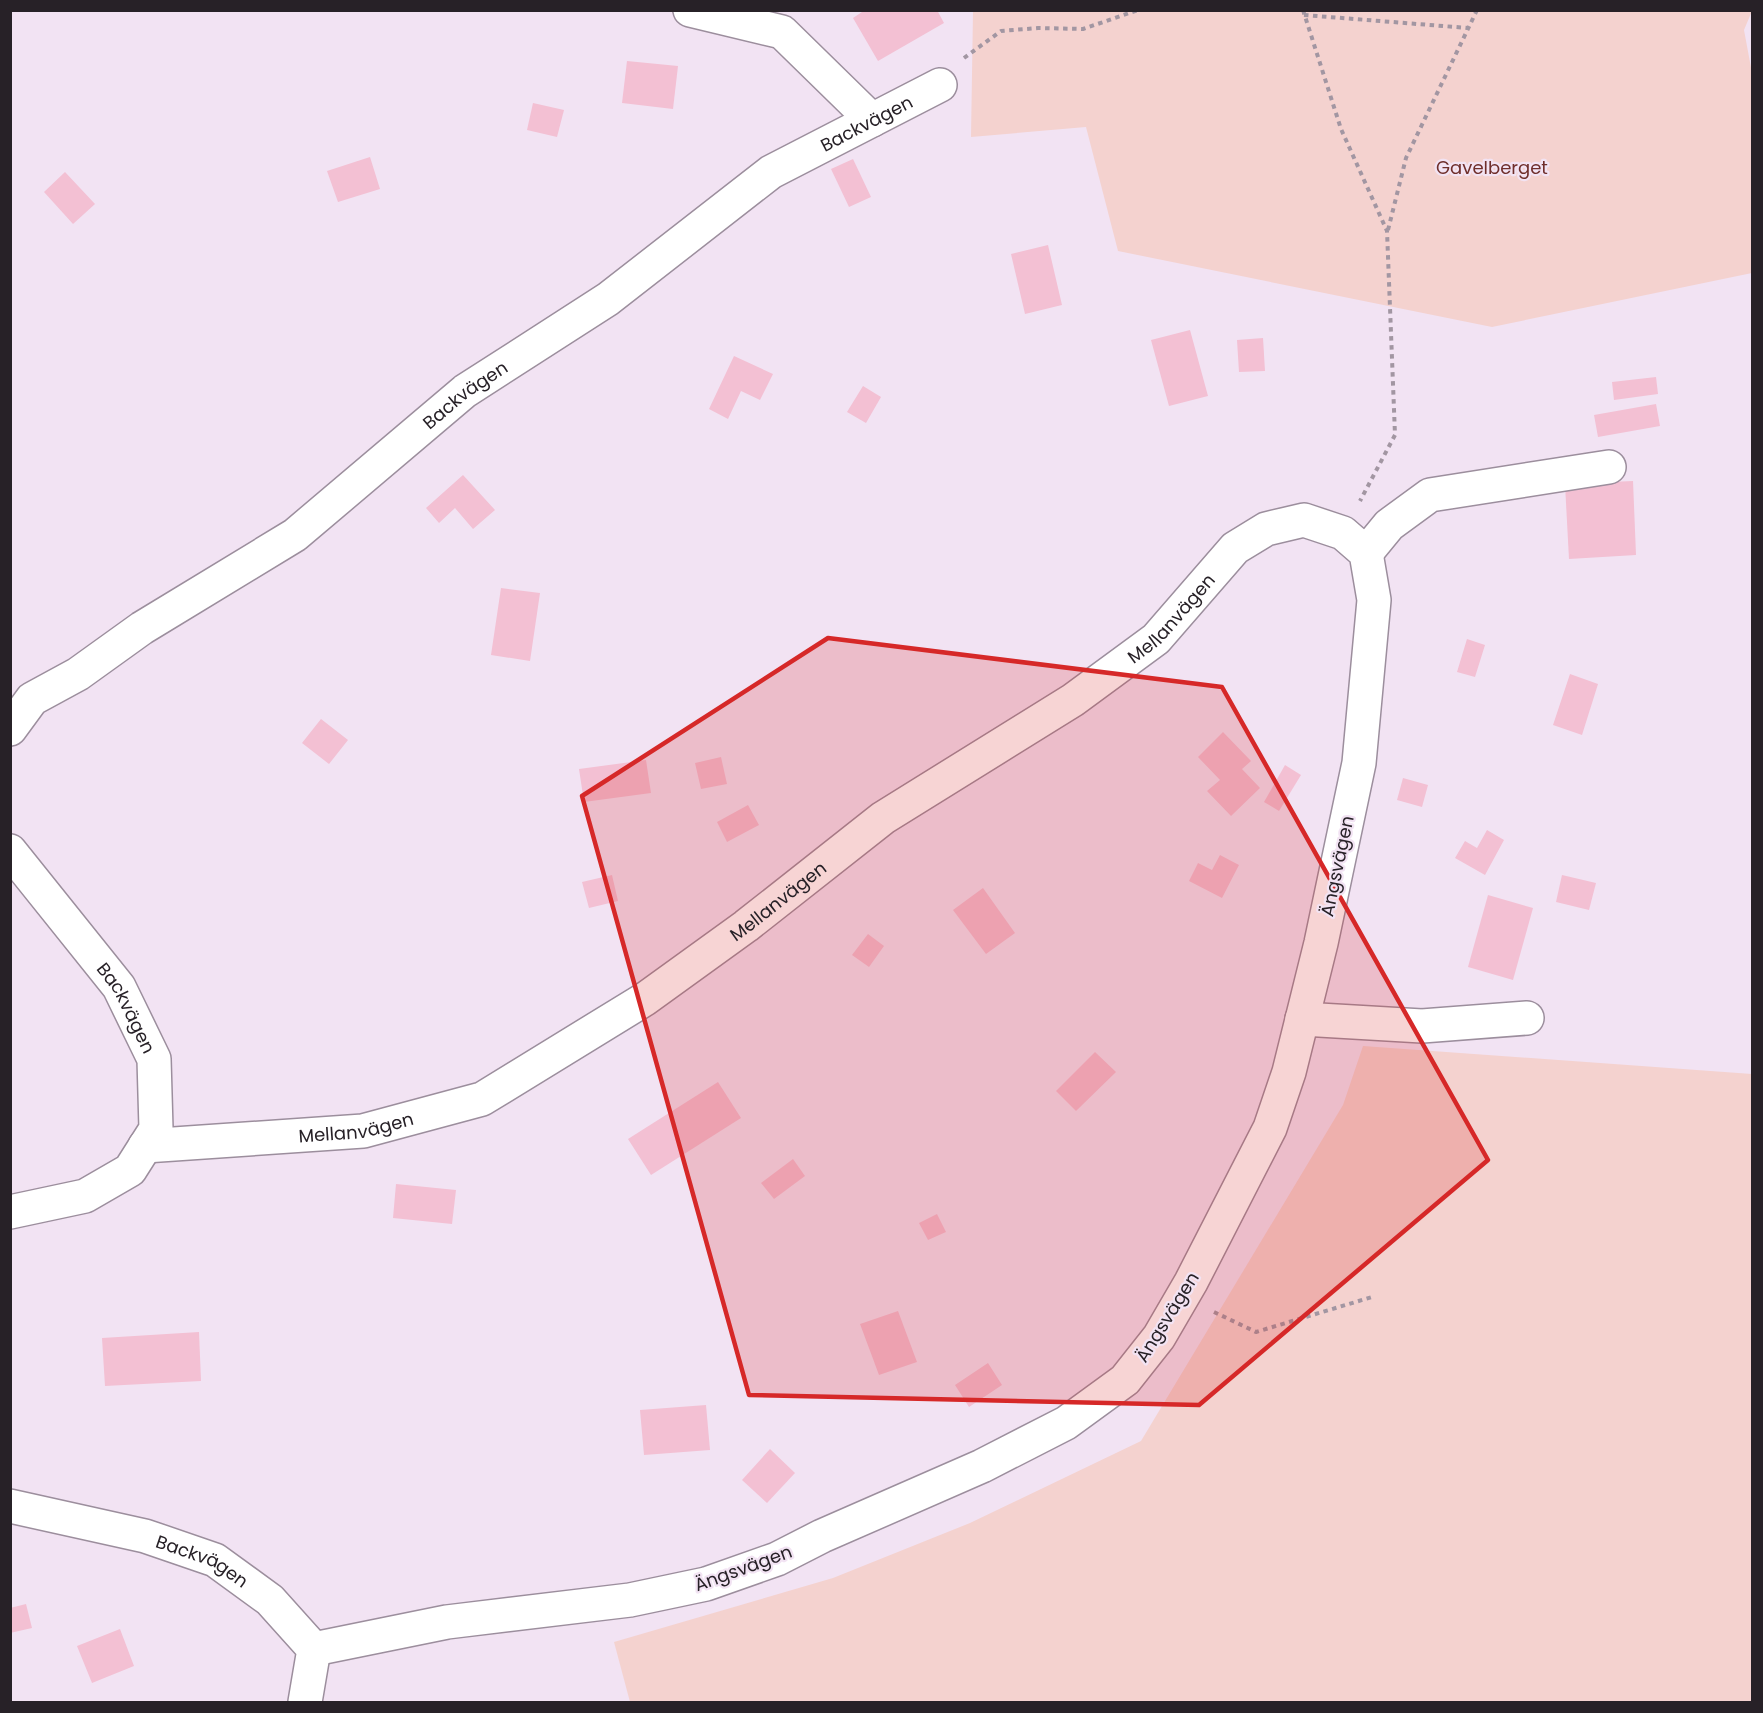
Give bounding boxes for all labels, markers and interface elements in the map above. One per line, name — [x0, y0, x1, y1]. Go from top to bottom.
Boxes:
street label: Backvägen — [816, 89, 917, 157]
park label: Gavelberget — [1436, 155, 1548, 180]
street label: Backvägen — [417, 354, 512, 434]
street label: Mellanvägen — [1122, 568, 1220, 669]
street label: Ängsvägen — [1314, 813, 1360, 919]
street label: Mellanvägen — [724, 855, 831, 947]
street label: Backvägen — [91, 957, 162, 1057]
street label: Mellanvägen — [298, 1106, 416, 1148]
street label: Ängsvägen — [1129, 1267, 1205, 1367]
street label: Backvägen — [153, 1528, 254, 1593]
street label: Ängsvägen — [691, 1539, 795, 1597]

